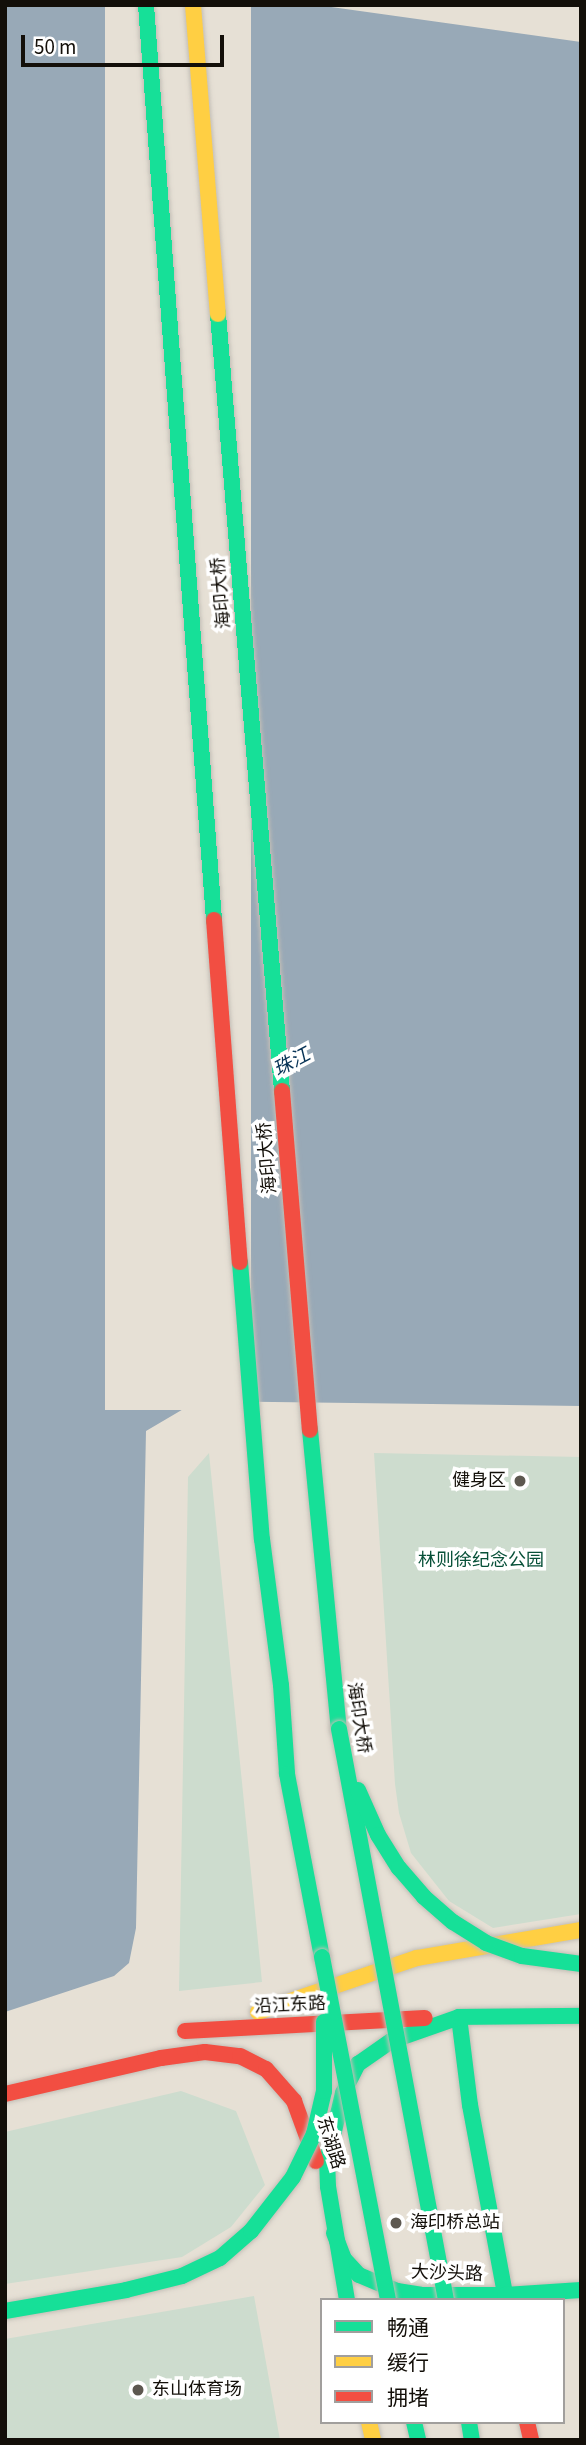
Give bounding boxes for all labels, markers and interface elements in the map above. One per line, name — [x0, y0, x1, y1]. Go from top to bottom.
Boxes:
scale bar — [24, 21, 228, 65]
text: 50 m — [34, 32, 76, 62]
street label: 海印大桥 — [208, 556, 236, 630]
water label: 珠江 — [270, 1044, 314, 1082]
street label: 海印大桥 — [254, 1121, 282, 1195]
place label: 健身区 — [452, 1470, 506, 1492]
marker: 健身区 — [512, 1473, 528, 1489]
park label: 林则徐纪念公园 — [418, 1550, 544, 1572]
street label: 海印大桥 — [342, 1681, 374, 1755]
street label: 沿江东路 — [253, 1993, 327, 2019]
street label: 东湖路 — [311, 2114, 349, 2172]
place label: 海印桥总站 — [410, 2212, 500, 2234]
marker: 海印桥总站 — [388, 2215, 404, 2231]
street label: 大沙头路 — [411, 2262, 483, 2286]
legend — [320, 2298, 565, 2424]
text: 畅通 — [387, 2313, 429, 2343]
text: 缓行 — [387, 2348, 429, 2378]
place label: 东山体育场 — [152, 2379, 242, 2401]
marker: 东山体育场 — [130, 2382, 146, 2398]
text: 拥堵 — [387, 2383, 429, 2413]

